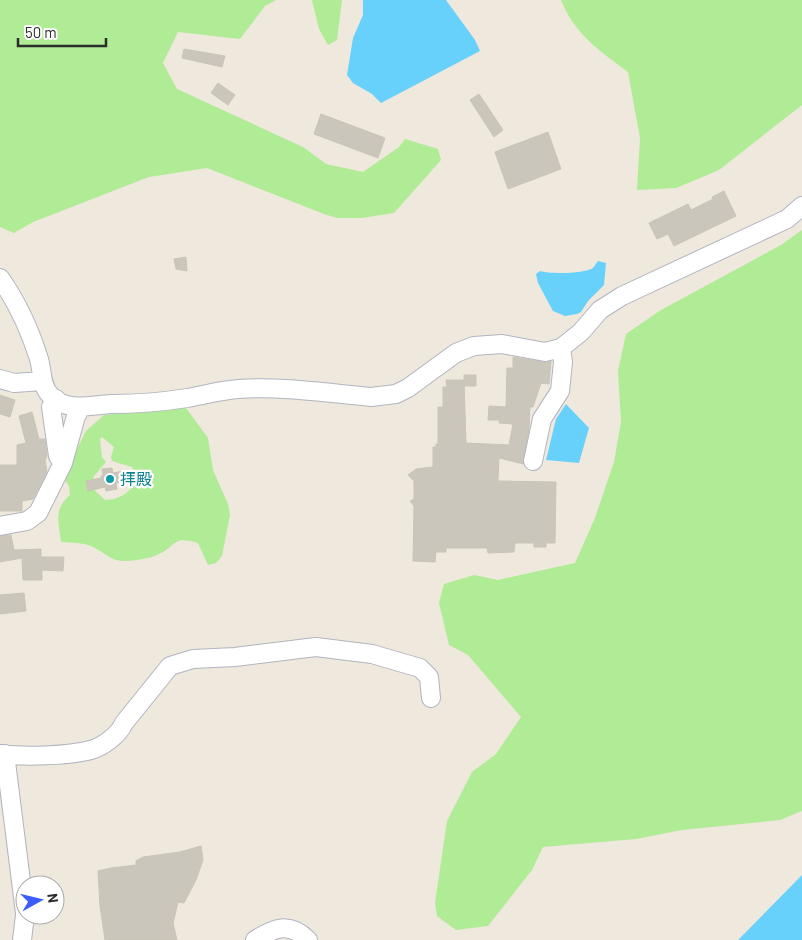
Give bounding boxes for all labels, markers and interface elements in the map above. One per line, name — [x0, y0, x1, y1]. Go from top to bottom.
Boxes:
scale bar — [18, 15, 105, 47]
text: 50 m — [25, 23, 57, 41]
place label: 拝殿 — [120, 469, 152, 488]
marker: 拝殿 — [104, 473, 116, 485]
north arrow — [15, 875, 65, 925]
text: N — [44, 892, 62, 904]

